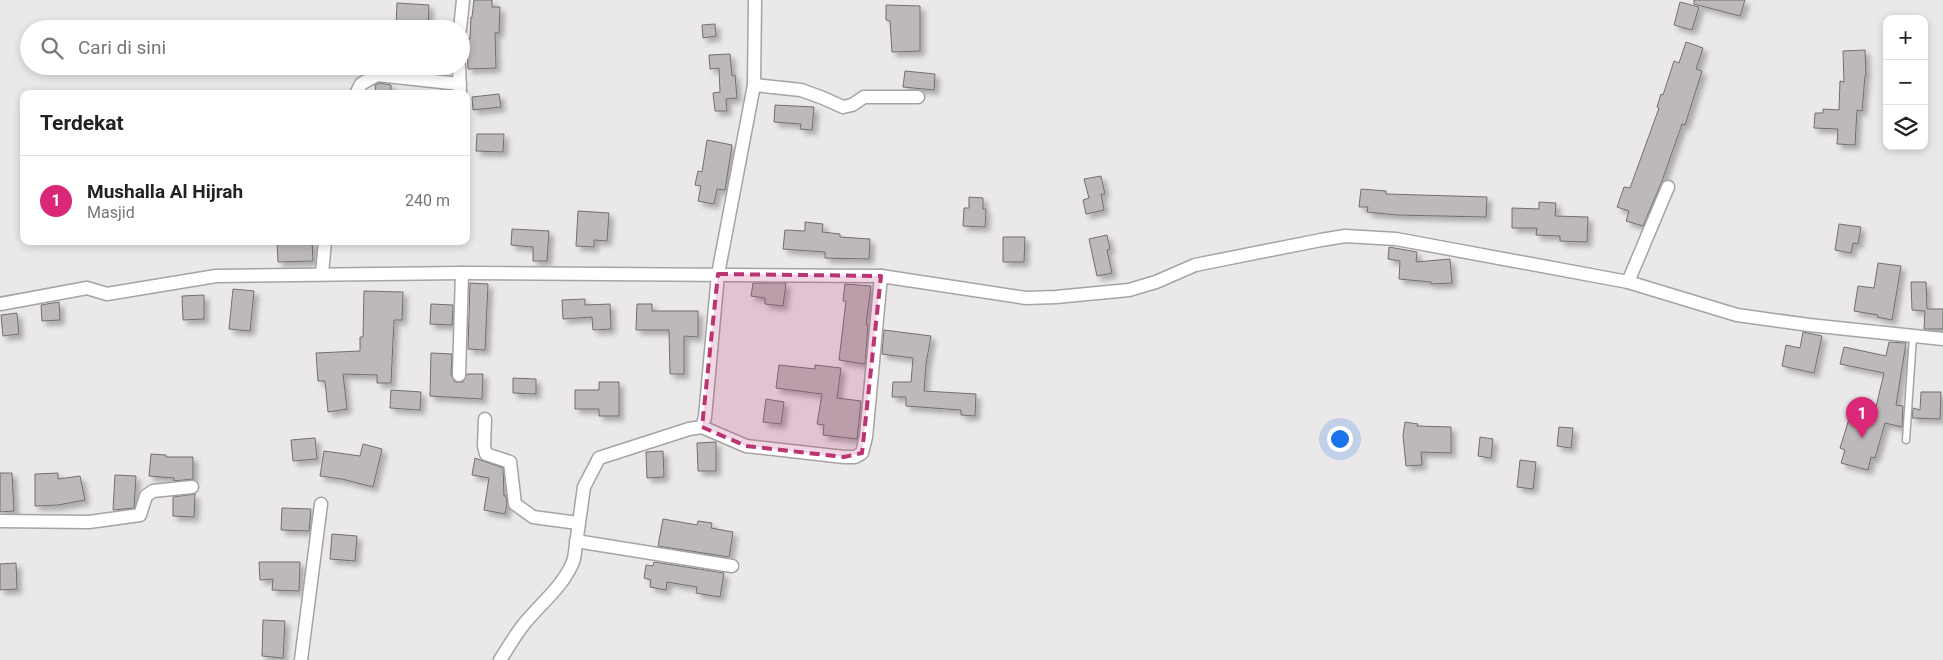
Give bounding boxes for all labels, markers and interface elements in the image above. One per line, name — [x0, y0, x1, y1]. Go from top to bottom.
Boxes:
map controls — [1883, 15, 1928, 150]
button: + — [1883, 15, 1928, 60]
search box — [20, 20, 470, 75]
icon: search — [38, 34, 66, 62]
text: Cari di sini — [78, 36, 166, 59]
button: − — [1883, 60, 1928, 105]
button: layers — [1883, 105, 1928, 150]
text: Terdekat — [40, 111, 124, 135]
text: Mushalla Al Hijrah — [87, 180, 243, 203]
text: 1 — [51, 191, 61, 210]
text: 240 m — [405, 191, 450, 210]
text: Masjid — [87, 203, 135, 222]
pin: 1 — [1846, 397, 1878, 438]
your location — [1327, 426, 1353, 452]

